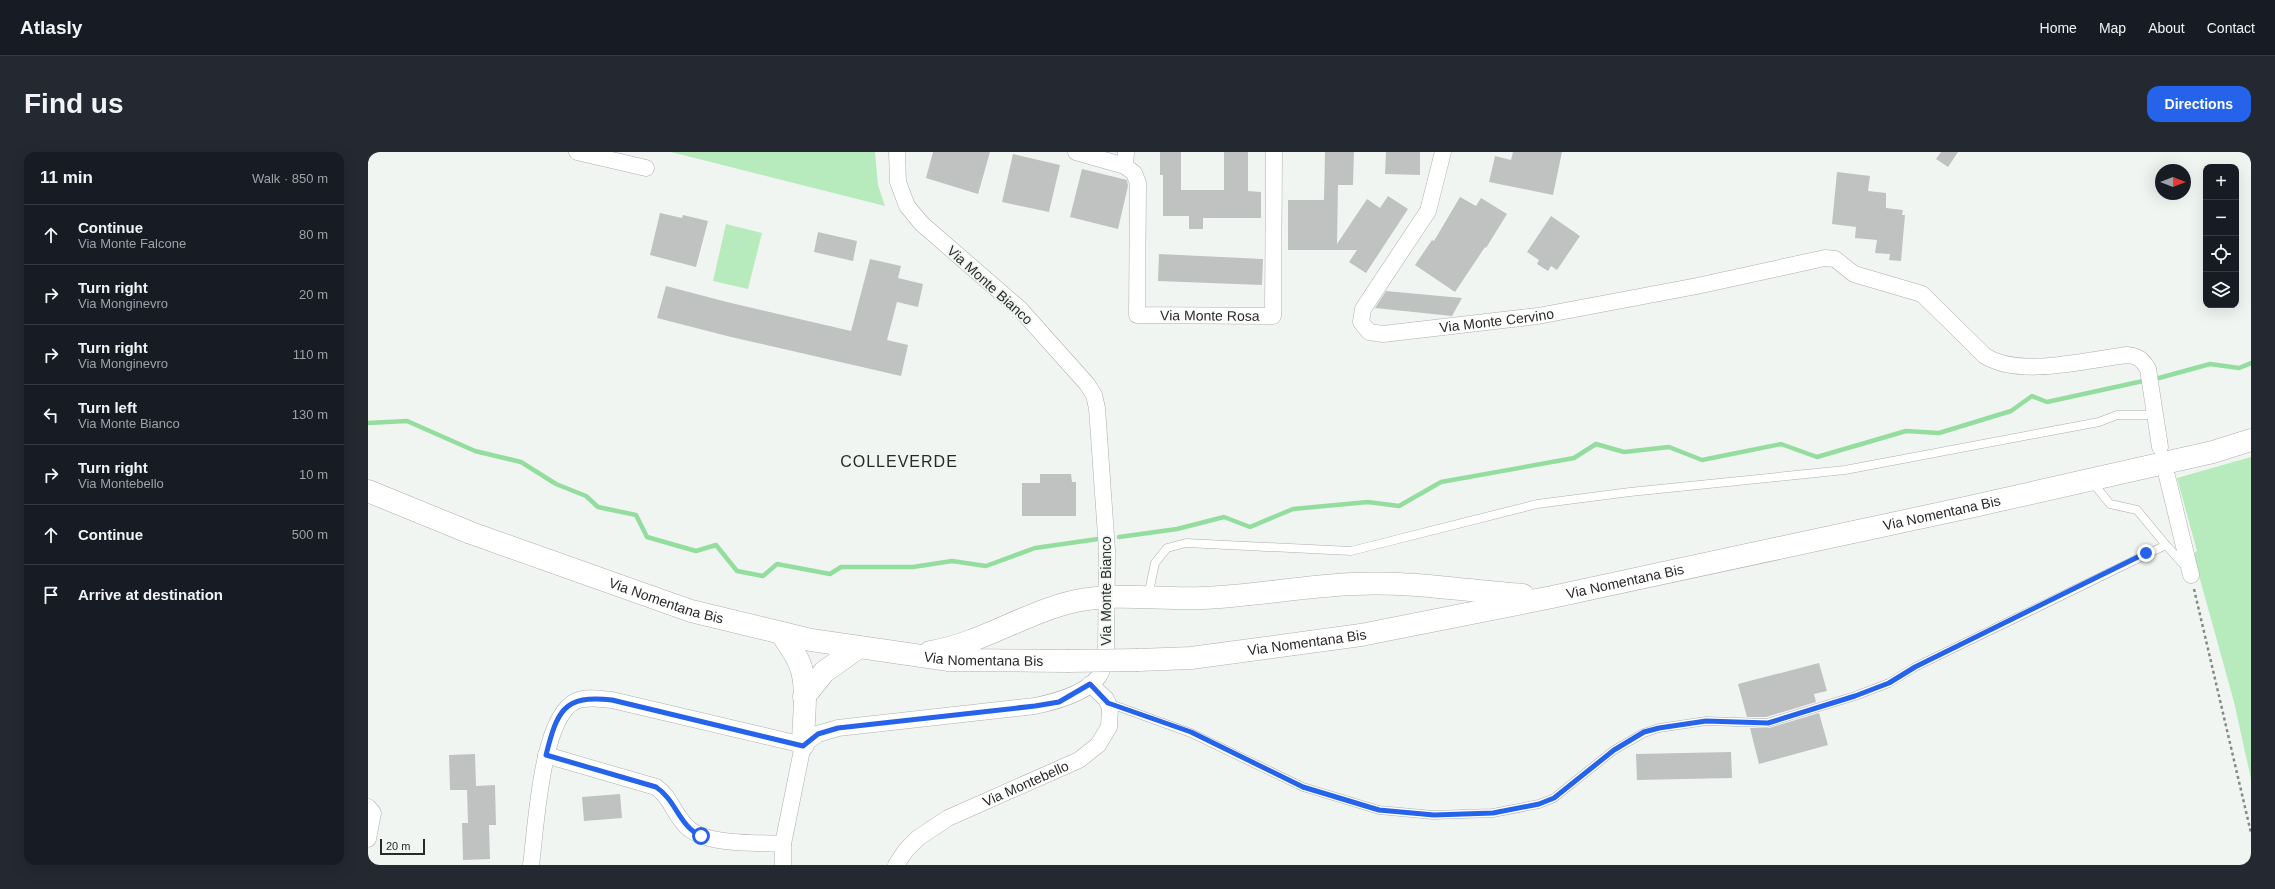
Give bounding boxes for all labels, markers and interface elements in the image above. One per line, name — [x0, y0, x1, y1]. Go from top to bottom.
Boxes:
text: Atlasly — [20, 17, 82, 38]
text: Home — [2040, 20, 2077, 36]
text: Map — [2099, 20, 2126, 36]
text: About — [2148, 20, 2185, 36]
text: Contact — [2207, 20, 2255, 36]
button: Directions — [2147, 86, 2251, 122]
text: Find us — [24, 88, 124, 119]
north arrow — [2155, 164, 2191, 200]
map controls — [2203, 164, 2239, 308]
button: + — [2203, 164, 2239, 200]
text: 11 min — [40, 168, 93, 187]
text: Walk · 850 m — [252, 171, 328, 186]
button: − — [2203, 200, 2239, 236]
text: Continue — [78, 219, 143, 236]
icon: ahead — [40, 224, 62, 246]
text: 80 m — [299, 227, 328, 242]
text: Via Monte Falcone — [78, 236, 186, 251]
button: locate — [2203, 236, 2239, 272]
street label: Via Monte Bianco — [944, 242, 1036, 328]
button: layers — [2203, 272, 2239, 308]
text: Turn right — [78, 279, 148, 296]
icon: right — [40, 284, 62, 306]
text: 20 m — [299, 287, 328, 302]
text: Via Monginevro — [78, 296, 168, 311]
street label: Via Monte Cervino — [1439, 305, 1555, 335]
street label: Via Monte Rosa — [1160, 307, 1260, 324]
text: Turn right — [78, 339, 148, 356]
icon: right — [40, 344, 62, 366]
text: 110 m — [293, 347, 328, 362]
text: Via Monginevro — [78, 356, 168, 371]
text: Turn left — [78, 399, 137, 416]
icon: left — [40, 404, 62, 426]
text: 130 m — [292, 407, 328, 422]
text: Via Monte Bianco — [78, 416, 180, 431]
district label: COLLEVERDE — [840, 453, 958, 470]
text: Turn right — [78, 459, 148, 476]
icon: right — [40, 464, 62, 486]
text: 10 m — [299, 467, 328, 482]
text: Via Montebello — [78, 476, 164, 491]
street label: Via Nomentana Bis — [1882, 492, 2002, 533]
icon: ahead — [40, 524, 62, 546]
text: Continue — [78, 526, 143, 543]
text: 500 m — [292, 527, 328, 542]
street label: Via Monte Bianco — [1098, 536, 1114, 646]
route end — [2137, 544, 2155, 562]
street label: Via Nomentana Bis — [1565, 561, 1685, 602]
street label: Via Nomentana Bis — [607, 575, 725, 627]
icon: arrive — [40, 584, 62, 606]
text: Arrive at destination — [78, 586, 223, 603]
street label: Via Nomentana Bis — [1247, 626, 1368, 658]
street label: Via Nomentana Bis — [923, 648, 1043, 669]
street label: Via Montebello — [980, 757, 1071, 810]
route start — [692, 827, 710, 845]
scale bar — [380, 837, 425, 856]
text: 20 m — [386, 840, 410, 852]

